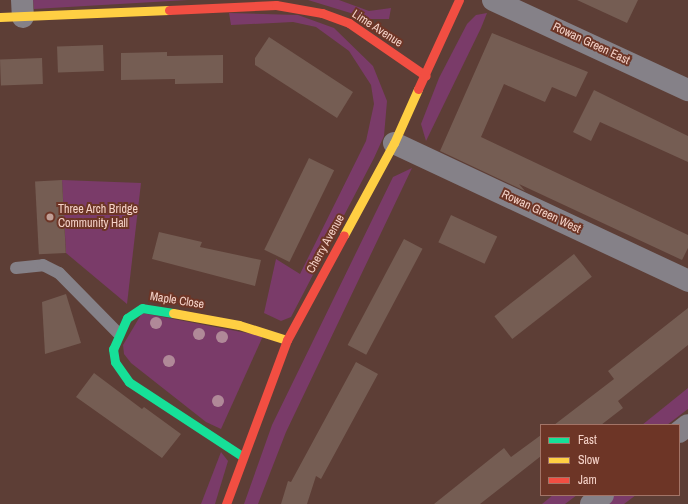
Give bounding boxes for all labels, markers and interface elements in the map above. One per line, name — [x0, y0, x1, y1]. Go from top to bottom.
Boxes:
street label: Lime Avenue — [349, 7, 405, 51]
street label: Rowan Green East — [550, 20, 632, 68]
street label: Rowan Green West — [499, 187, 583, 237]
place label: Three Arch Bridge Community Hall — [58, 203, 138, 231]
marker: Three Arch Bridge Community Hall — [45, 212, 55, 222]
street label: Cherry Avenue — [304, 212, 348, 276]
street label: Maple Close — [149, 290, 205, 312]
legend — [540, 424, 680, 496]
text: Fast — [578, 432, 597, 448]
text: Slow — [578, 452, 599, 468]
text: Jam — [578, 472, 597, 488]

